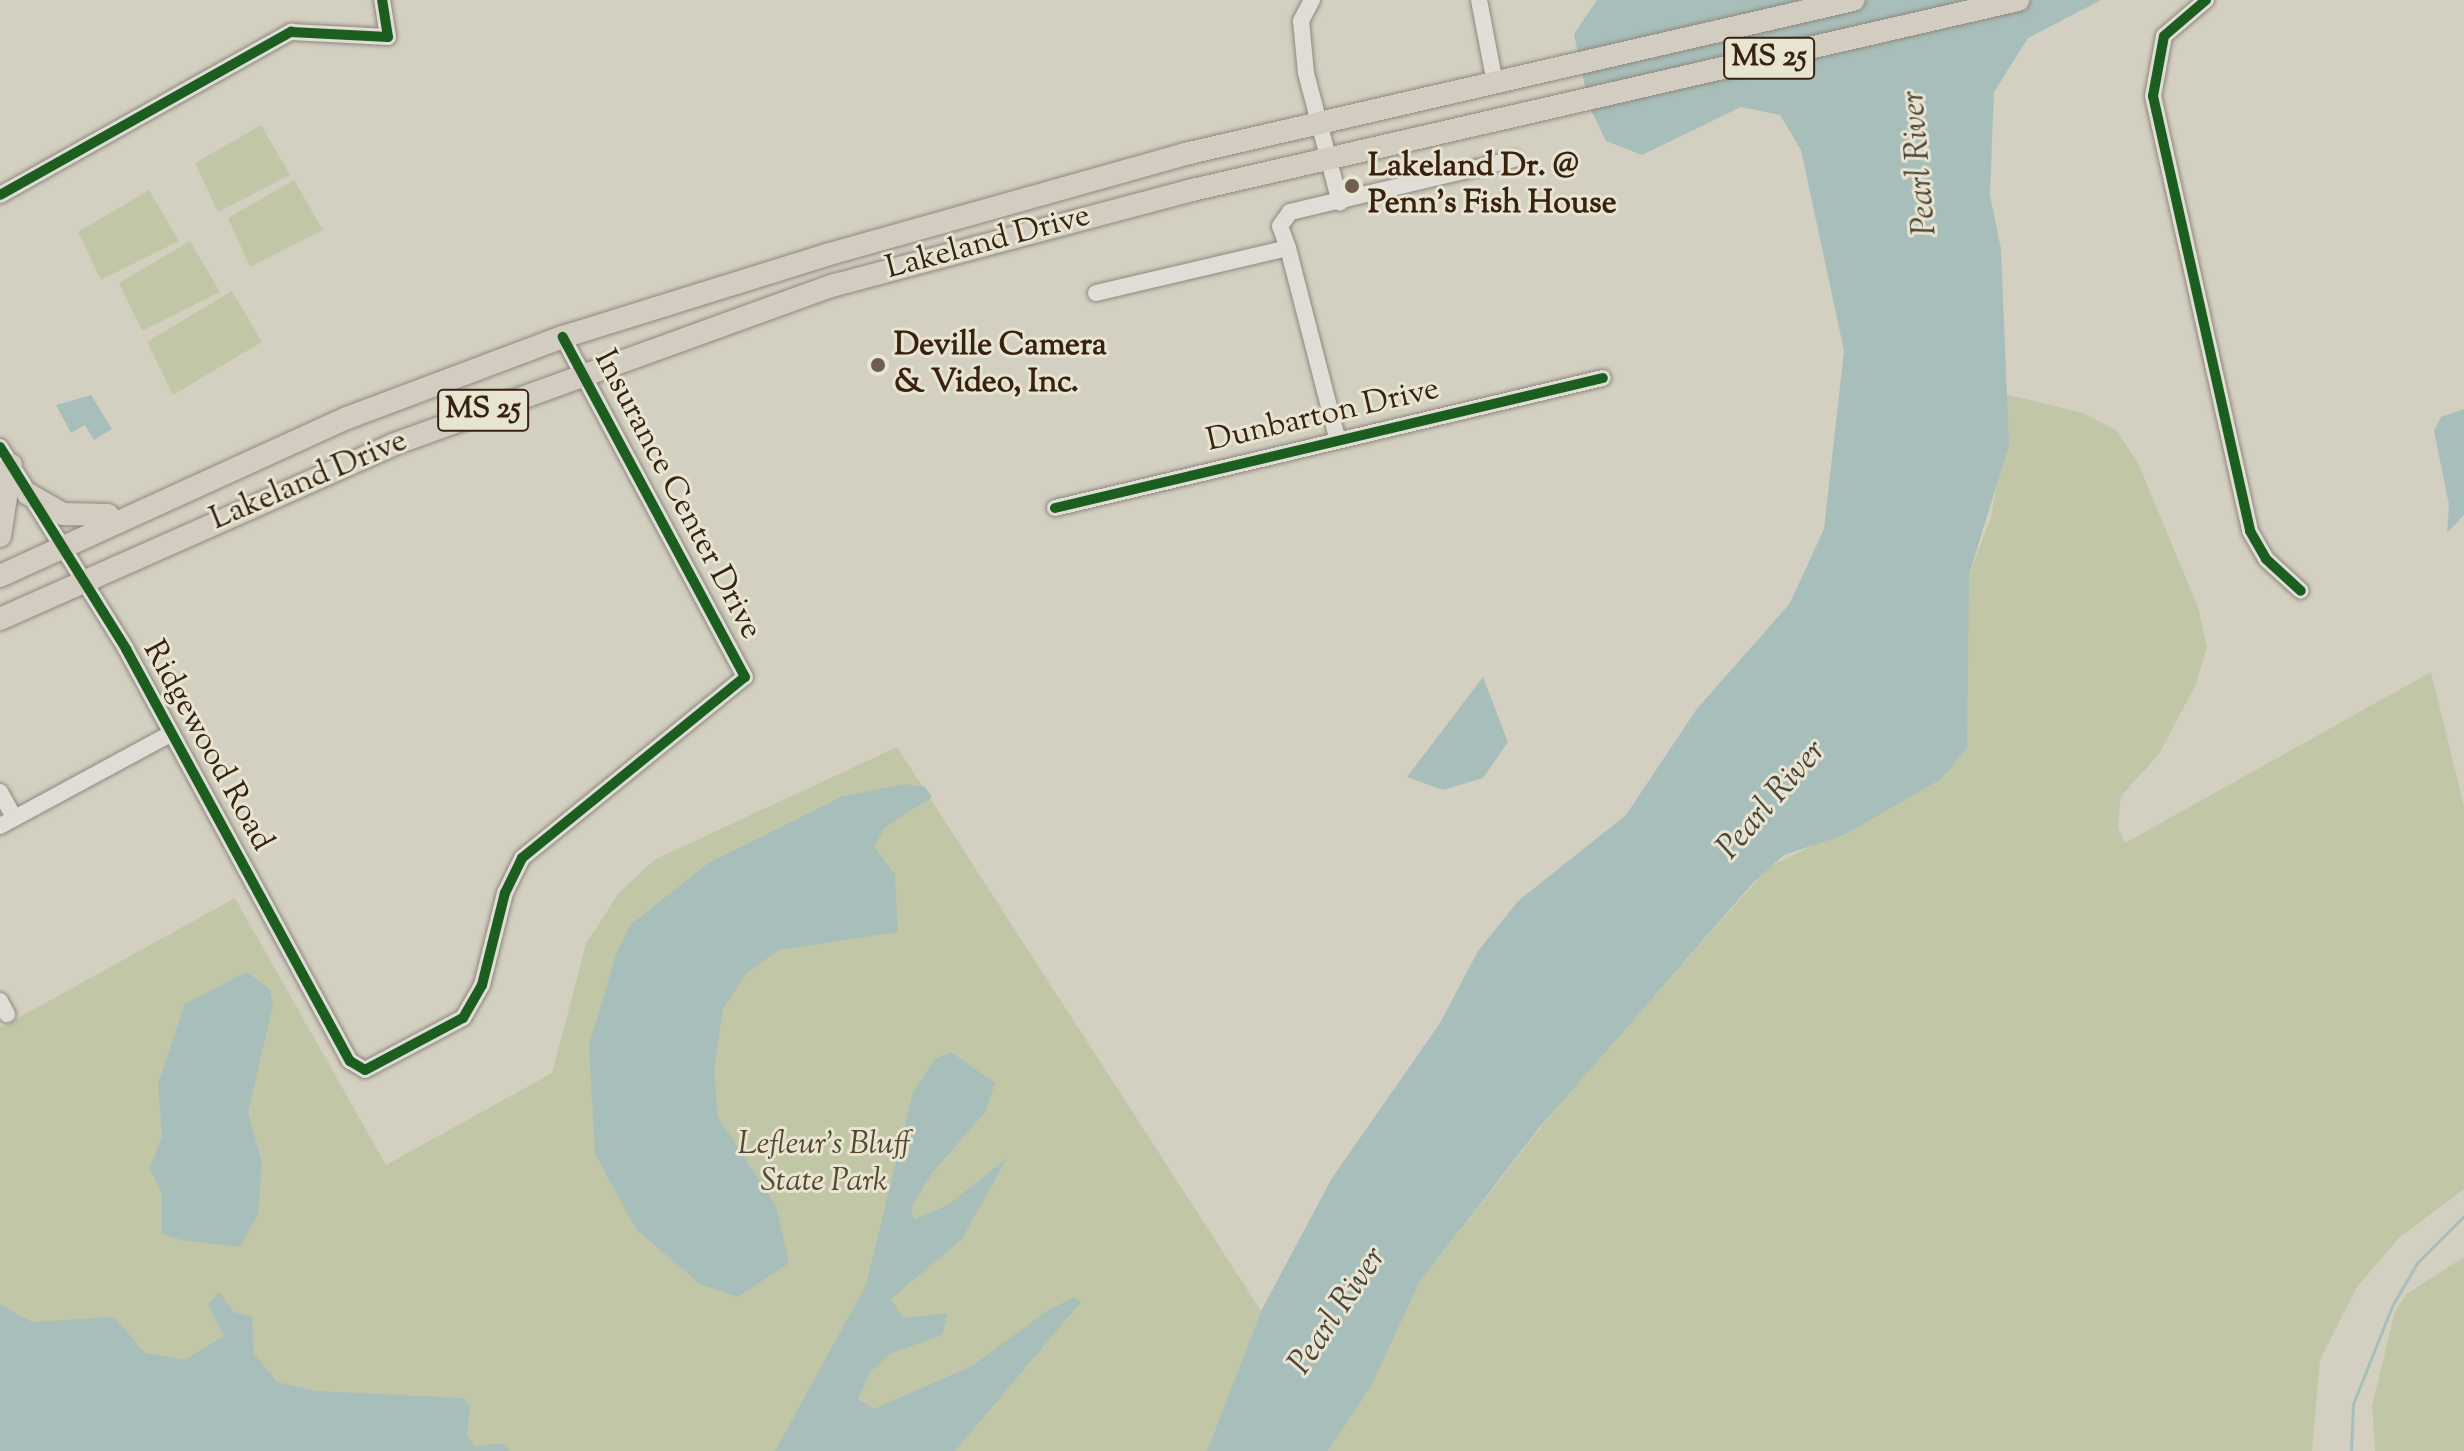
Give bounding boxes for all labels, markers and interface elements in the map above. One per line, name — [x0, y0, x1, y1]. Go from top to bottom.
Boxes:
road number: MS 25 — [1723, 32, 1815, 84]
water label: Pearl River — [1893, 89, 1947, 237]
place label: Lakeland Dr. @ Penn's Fish House — [1368, 149, 1617, 224]
marker: Lakeland Dr. @ Penn's Fish House — [1343, 177, 1361, 195]
street label: Lakeland Drive — [882, 197, 1094, 289]
place label: Deville Camera & Video, Inc. — [894, 328, 1107, 403]
street label: Insurance Center Drive — [584, 344, 770, 646]
marker: Deville Camera & Video, Inc. — [869, 356, 887, 374]
street label: Dunbarton Drive — [1203, 371, 1443, 461]
road number: MS 25 — [437, 384, 529, 436]
street label: Lakeland Drive — [205, 422, 413, 540]
street label: Ridgewood Road — [133, 634, 281, 858]
water label: Pearl River — [1709, 732, 1835, 868]
park label: Lefleur's Bluff State Park — [738, 1127, 910, 1202]
water label: Pearl River — [1280, 1239, 1396, 1383]

